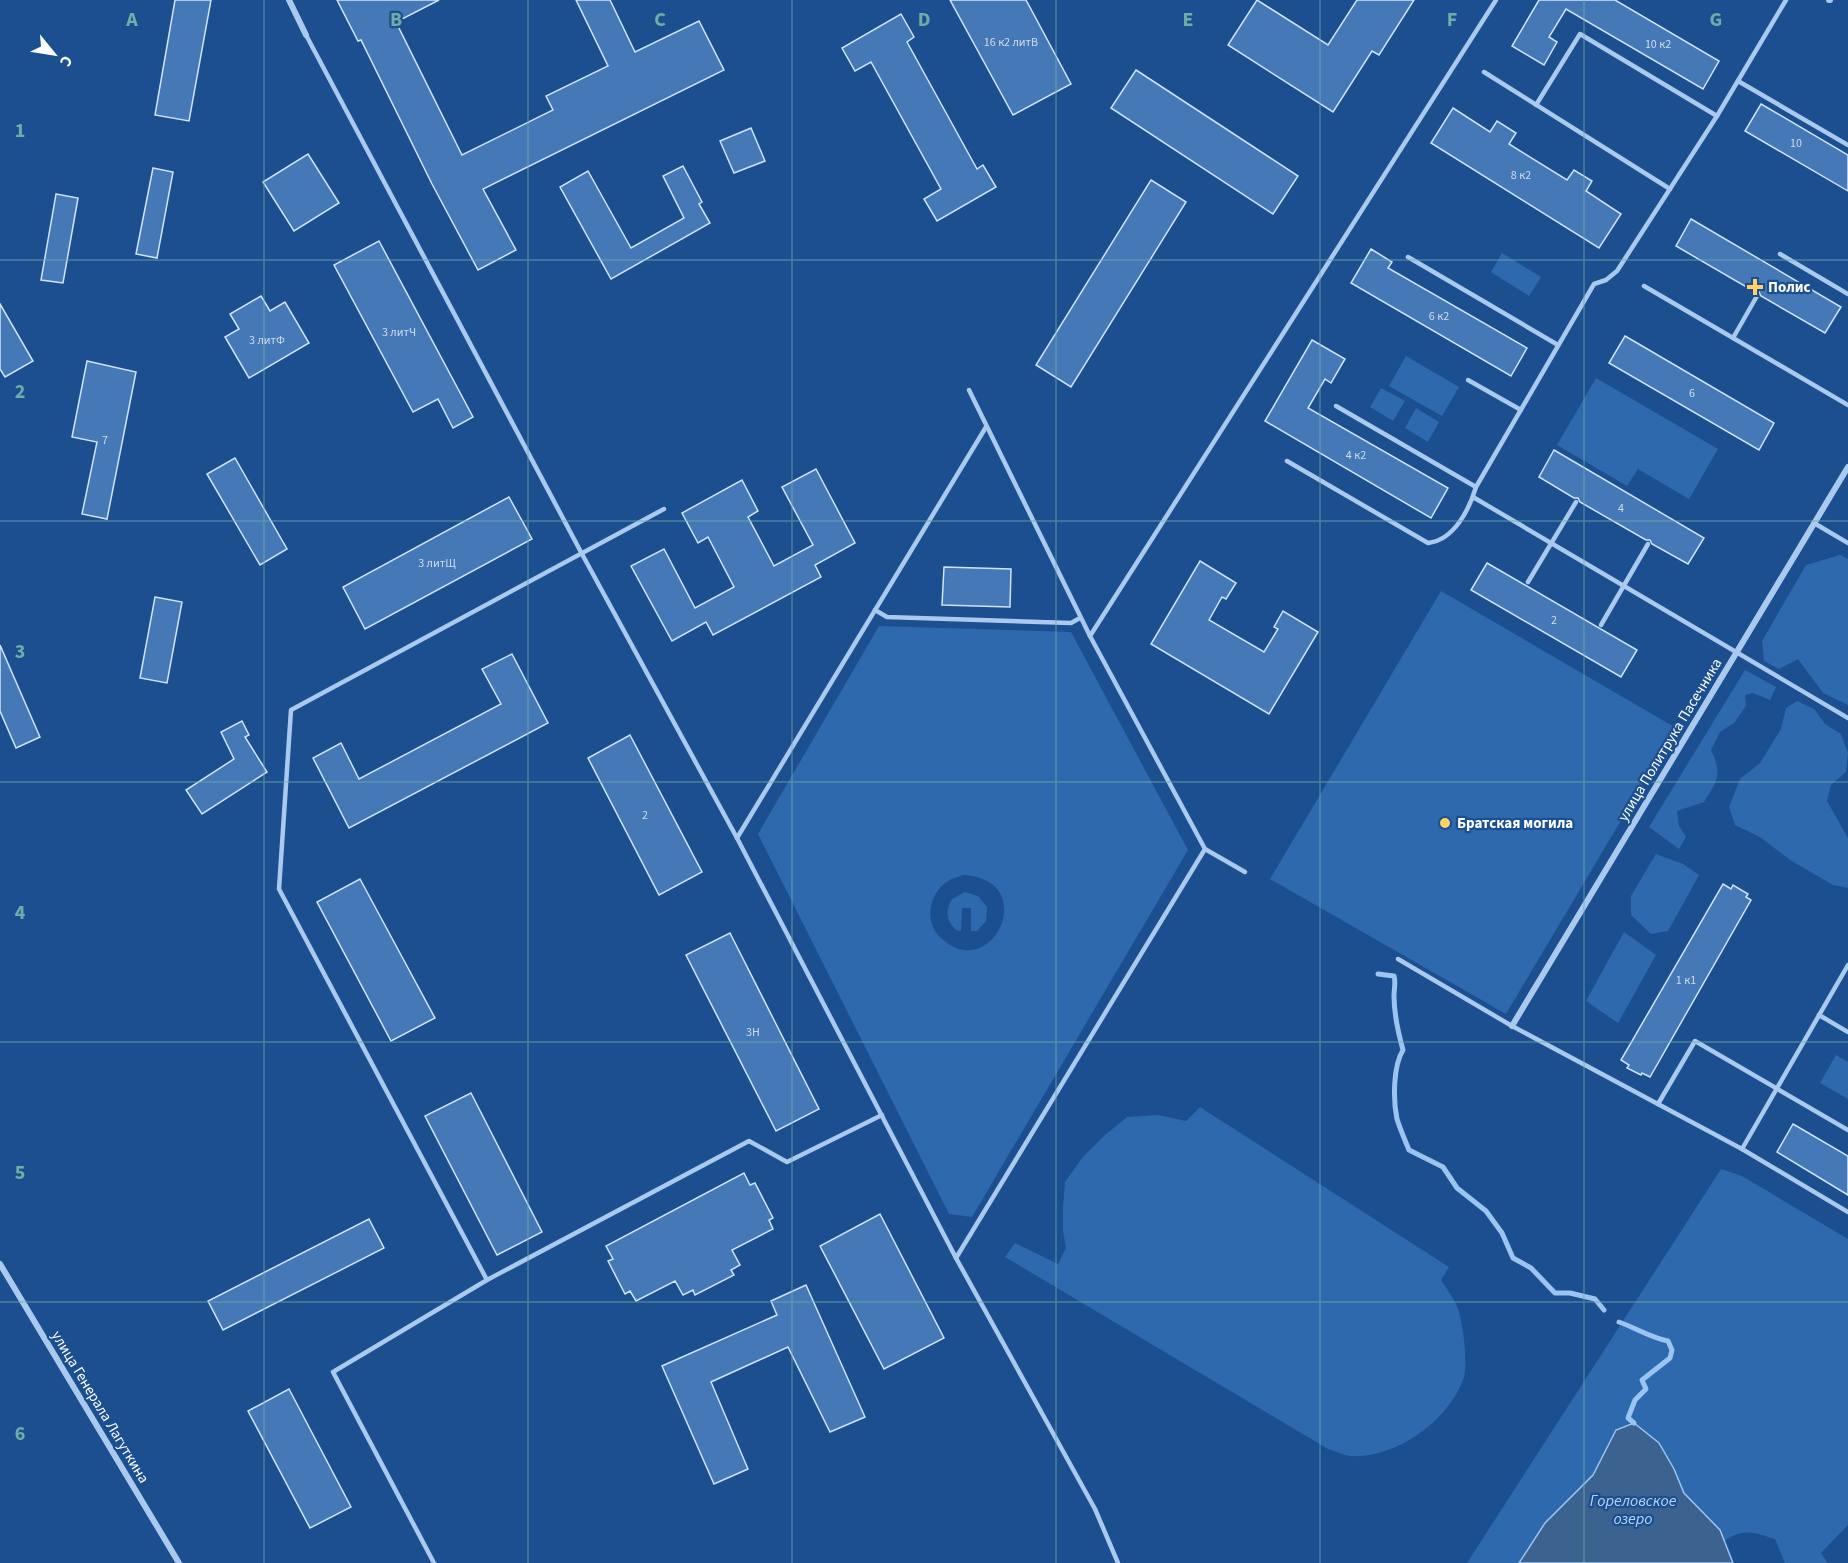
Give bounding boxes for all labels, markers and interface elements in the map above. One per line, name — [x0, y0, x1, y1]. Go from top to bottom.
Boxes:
text: A — [125, 6, 138, 34]
text: B — [390, 6, 402, 34]
text: C — [654, 6, 666, 34]
text: D — [918, 6, 930, 34]
text: E — [1183, 6, 1193, 34]
text: F — [1447, 6, 1457, 34]
text: G — [1710, 6, 1722, 34]
north arrow — [24, 24, 84, 84]
house number: 16 к2 литВ — [984, 34, 1038, 51]
house number: 10 к2 — [1645, 36, 1671, 53]
text: С — [54, 51, 78, 71]
text: 1 — [15, 117, 25, 145]
house number: 10 — [1790, 135, 1802, 152]
house number: 8 к2 — [1511, 167, 1531, 184]
place label: Полис — [1768, 277, 1811, 298]
marker: Полис — [1746, 278, 1764, 296]
house number: 6 к2 — [1429, 308, 1449, 325]
house number: 3 литЧ — [382, 324, 416, 341]
house number: 3 литФ — [249, 332, 285, 349]
text: 2 — [15, 378, 25, 406]
house number: 6 — [1689, 385, 1695, 402]
house number: 7 — [102, 432, 108, 449]
house number: 4 к2 — [1346, 447, 1366, 464]
house number: 4 — [1618, 500, 1624, 517]
house number: 3 литЩ — [418, 555, 456, 572]
house number: 2 — [1551, 612, 1557, 629]
text: 3 — [15, 638, 25, 666]
street label: улица Политрука Пасечника — [1613, 654, 1727, 826]
house number: 2 — [642, 807, 648, 824]
place label: Братская могила — [1457, 813, 1573, 834]
marker: Братская могила — [1438, 816, 1452, 830]
text: 4 — [15, 899, 26, 927]
house number: 1 к1 — [1676, 972, 1696, 989]
house number: 3Н — [746, 1024, 760, 1041]
text: 5 — [15, 1159, 25, 1187]
street label: улица Генерала Лагуткина — [46, 1327, 154, 1487]
text: 6 — [15, 1420, 25, 1448]
water label: Гореловское озеро — [1590, 1490, 1677, 1530]

